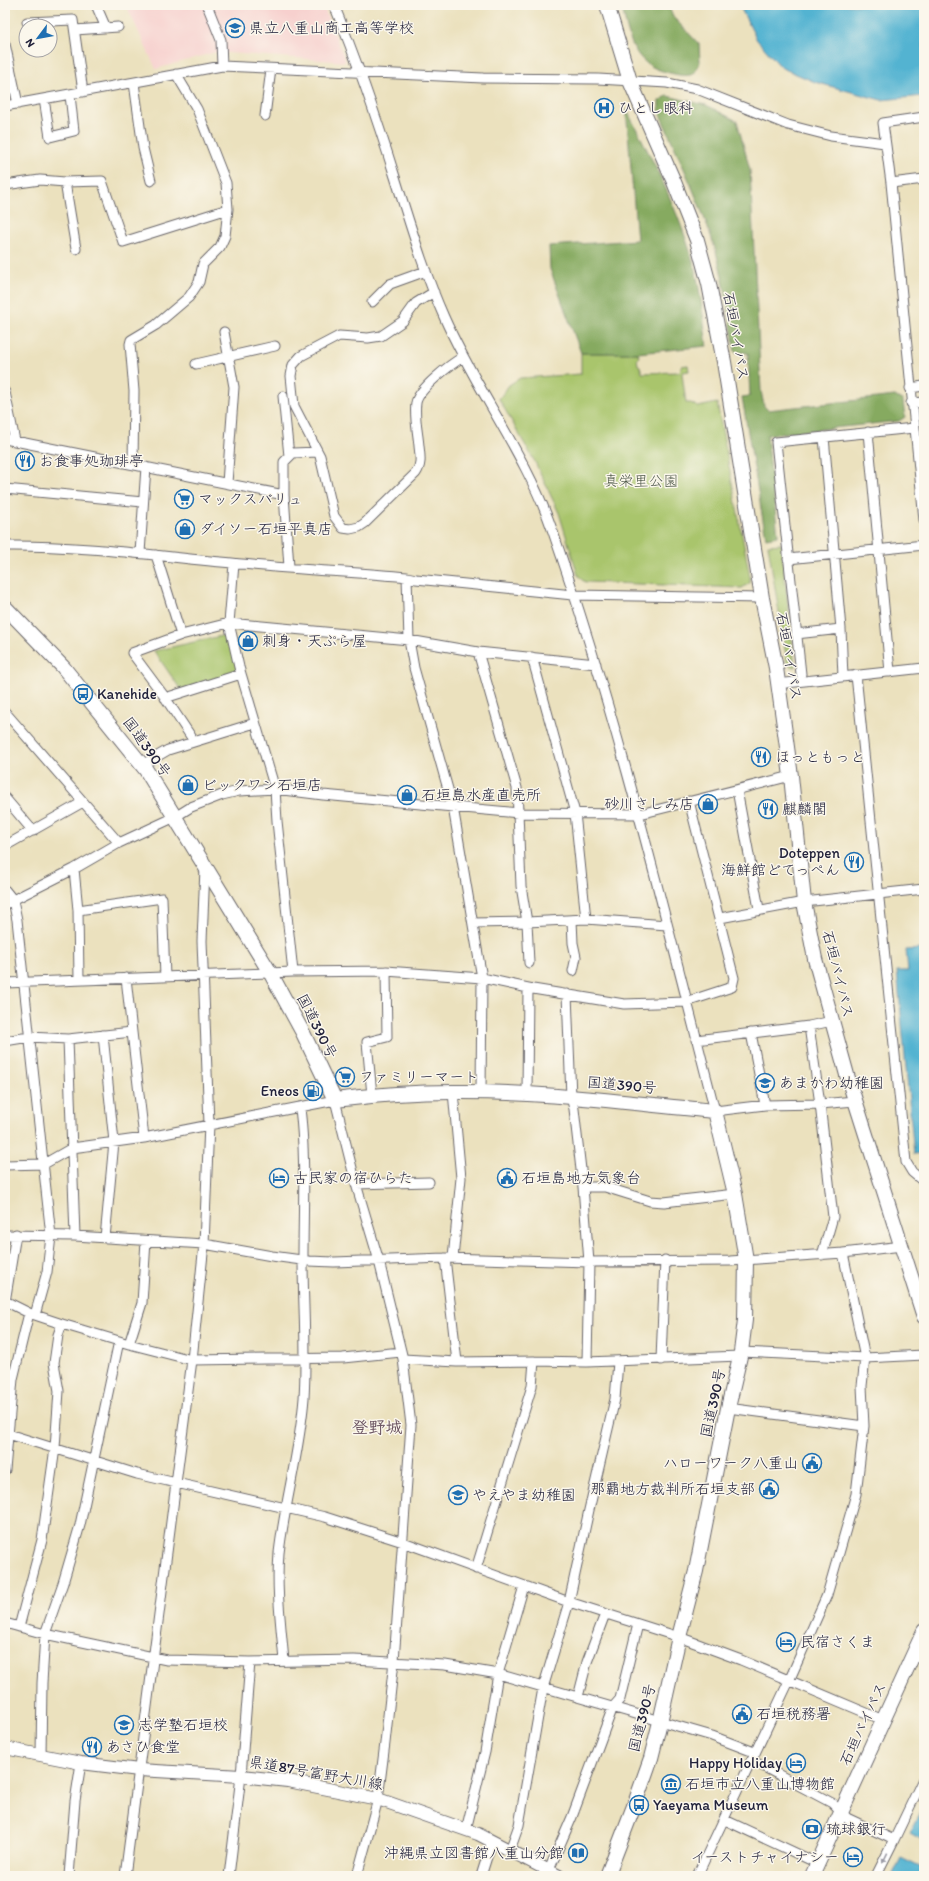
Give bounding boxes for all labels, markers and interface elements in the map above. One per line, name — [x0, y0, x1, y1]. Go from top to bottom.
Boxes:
school or university icon: 県立八重山商工高等学校 — [224, 17, 246, 39]
north arrow — [18, 18, 58, 58]
place label: 県立八重山商工高等学校 — [249, 19, 414, 37]
text: N — [22, 36, 37, 50]
hospital icon: ひとし眼科 — [593, 97, 615, 119]
place label: ひとし眼科 — [618, 99, 693, 117]
street label: 石垣バイパス — [719, 290, 753, 382]
restaurant icon: お食事処珈琲亭 — [14, 450, 36, 472]
place label: お食事処珈琲亭 — [39, 452, 144, 470]
park label: 真栄里公園 — [603, 472, 679, 490]
supermarket icon: マックスバリュ — [173, 488, 195, 510]
place label: マックスバリュ — [198, 490, 303, 508]
shop icon: ダイソー石垣平真店 — [174, 518, 196, 540]
place label: ダイソー石垣平真店 — [199, 520, 333, 538]
street label: 石垣バイパス — [772, 610, 806, 702]
shop icon: 刺身・天ぷら屋 — [237, 630, 259, 652]
place label: 刺身・天ぷら屋 — [262, 632, 367, 650]
bus stop icon: Kanehide — [72, 683, 94, 705]
place label: Kanehide — [97, 685, 157, 703]
street label: 国道390号 — [119, 713, 175, 781]
restaurant icon: ほっともっと — [750, 746, 772, 768]
place label: ほっともっと — [775, 748, 865, 766]
shop icon: ビックワン石垣店 — [177, 774, 199, 796]
place label: ビックワン石垣店 — [202, 776, 322, 794]
shop icon: 石垣島水産直売所 — [396, 784, 418, 806]
place label: 石垣島水産直売所 — [421, 786, 541, 804]
shop icon: 砂川さしみ店 — [697, 793, 719, 815]
place label: 砂川さしみ店 — [604, 795, 694, 813]
restaurant icon: 麒麟閣 — [757, 798, 779, 820]
place label: 麒麟閣 — [782, 800, 827, 818]
place label: Doteppen 海鮮館どてっぺん — [721, 844, 841, 879]
restaurant icon: Doteppen 海鮮館どてっぺん — [843, 851, 865, 873]
street label: 石垣バイパス — [818, 928, 858, 1020]
street label: 国道390号 — [293, 991, 341, 1061]
supermarket icon: ファミリーマート — [334, 1066, 356, 1088]
place label: ファミリーマート — [359, 1068, 479, 1086]
school or university icon: あまかわ幼稚園 — [754, 1072, 776, 1094]
street label: 国道390号 — [586, 1073, 658, 1097]
place label: あまかわ幼稚園 — [779, 1074, 884, 1092]
fuel station icon: Eneos — [302, 1080, 324, 1102]
place label: Eneos — [261, 1082, 299, 1100]
hotel icon: 古民家の宿ひらた — [268, 1167, 290, 1189]
public building icon: 石垣島地方気象台 — [496, 1167, 518, 1189]
place label: 古民家の宿ひらた — [293, 1169, 413, 1187]
place label: 石垣島地方気象台 — [521, 1169, 641, 1187]
street label: 国道390号 — [697, 1367, 729, 1439]
district label: 登野城 — [352, 1417, 403, 1437]
public building icon: ハローワーク八重山 — [801, 1452, 823, 1474]
place label: ハローワーク八重山 — [663, 1454, 798, 1472]
public building icon: 那覇地方裁判所石垣支部 — [758, 1478, 780, 1500]
place label: 那覇地方裁判所石垣支部 — [590, 1480, 755, 1498]
school or university icon: やえやま幼稚園 — [447, 1484, 469, 1506]
place label: やえやま幼稚園 — [472, 1486, 576, 1504]
hotel icon: 民宿さくま — [775, 1631, 797, 1653]
place label: 民宿さくま — [800, 1633, 875, 1651]
street label: 石垣バイパス — [836, 1680, 890, 1768]
street label: 国道390号 — [625, 1682, 659, 1754]
public building icon: 石垣税務署 — [731, 1703, 753, 1725]
place label: 石垣税務署 — [756, 1705, 831, 1723]
school or university icon: 志学塾石垣校 — [113, 1714, 135, 1736]
place label: 志学塾石垣校 — [138, 1716, 228, 1734]
restaurant icon: あさひ食堂 — [81, 1736, 103, 1758]
place label: あさひ食堂 — [106, 1738, 180, 1756]
street label: 県道87号富野大川線 — [248, 1752, 384, 1794]
hotel icon: Happy Holiday — [785, 1752, 807, 1774]
place label: Happy Holiday — [689, 1754, 782, 1772]
museum icon: 石垣市立八重山博物館 — [660, 1773, 682, 1795]
place label: 石垣市立八重山博物館 — [685, 1775, 835, 1793]
bus stop icon: Yaeyama Museum — [628, 1794, 650, 1816]
place label: Yaeyama Museum — [653, 1796, 769, 1814]
bank icon: 琉球銀行 — [801, 1818, 823, 1840]
place label: 琉球銀行 — [826, 1820, 886, 1838]
library icon: 沖縄県立図書館八重山分館 — [567, 1842, 589, 1864]
place label: 沖縄県立図書館八重山分館 — [384, 1844, 564, 1862]
hotel icon: イーストチャイナシー — [842, 1846, 864, 1868]
place label: イーストチャイナシー — [690, 1848, 839, 1866]
one-way arrow — [882, 1853, 888, 1864]

